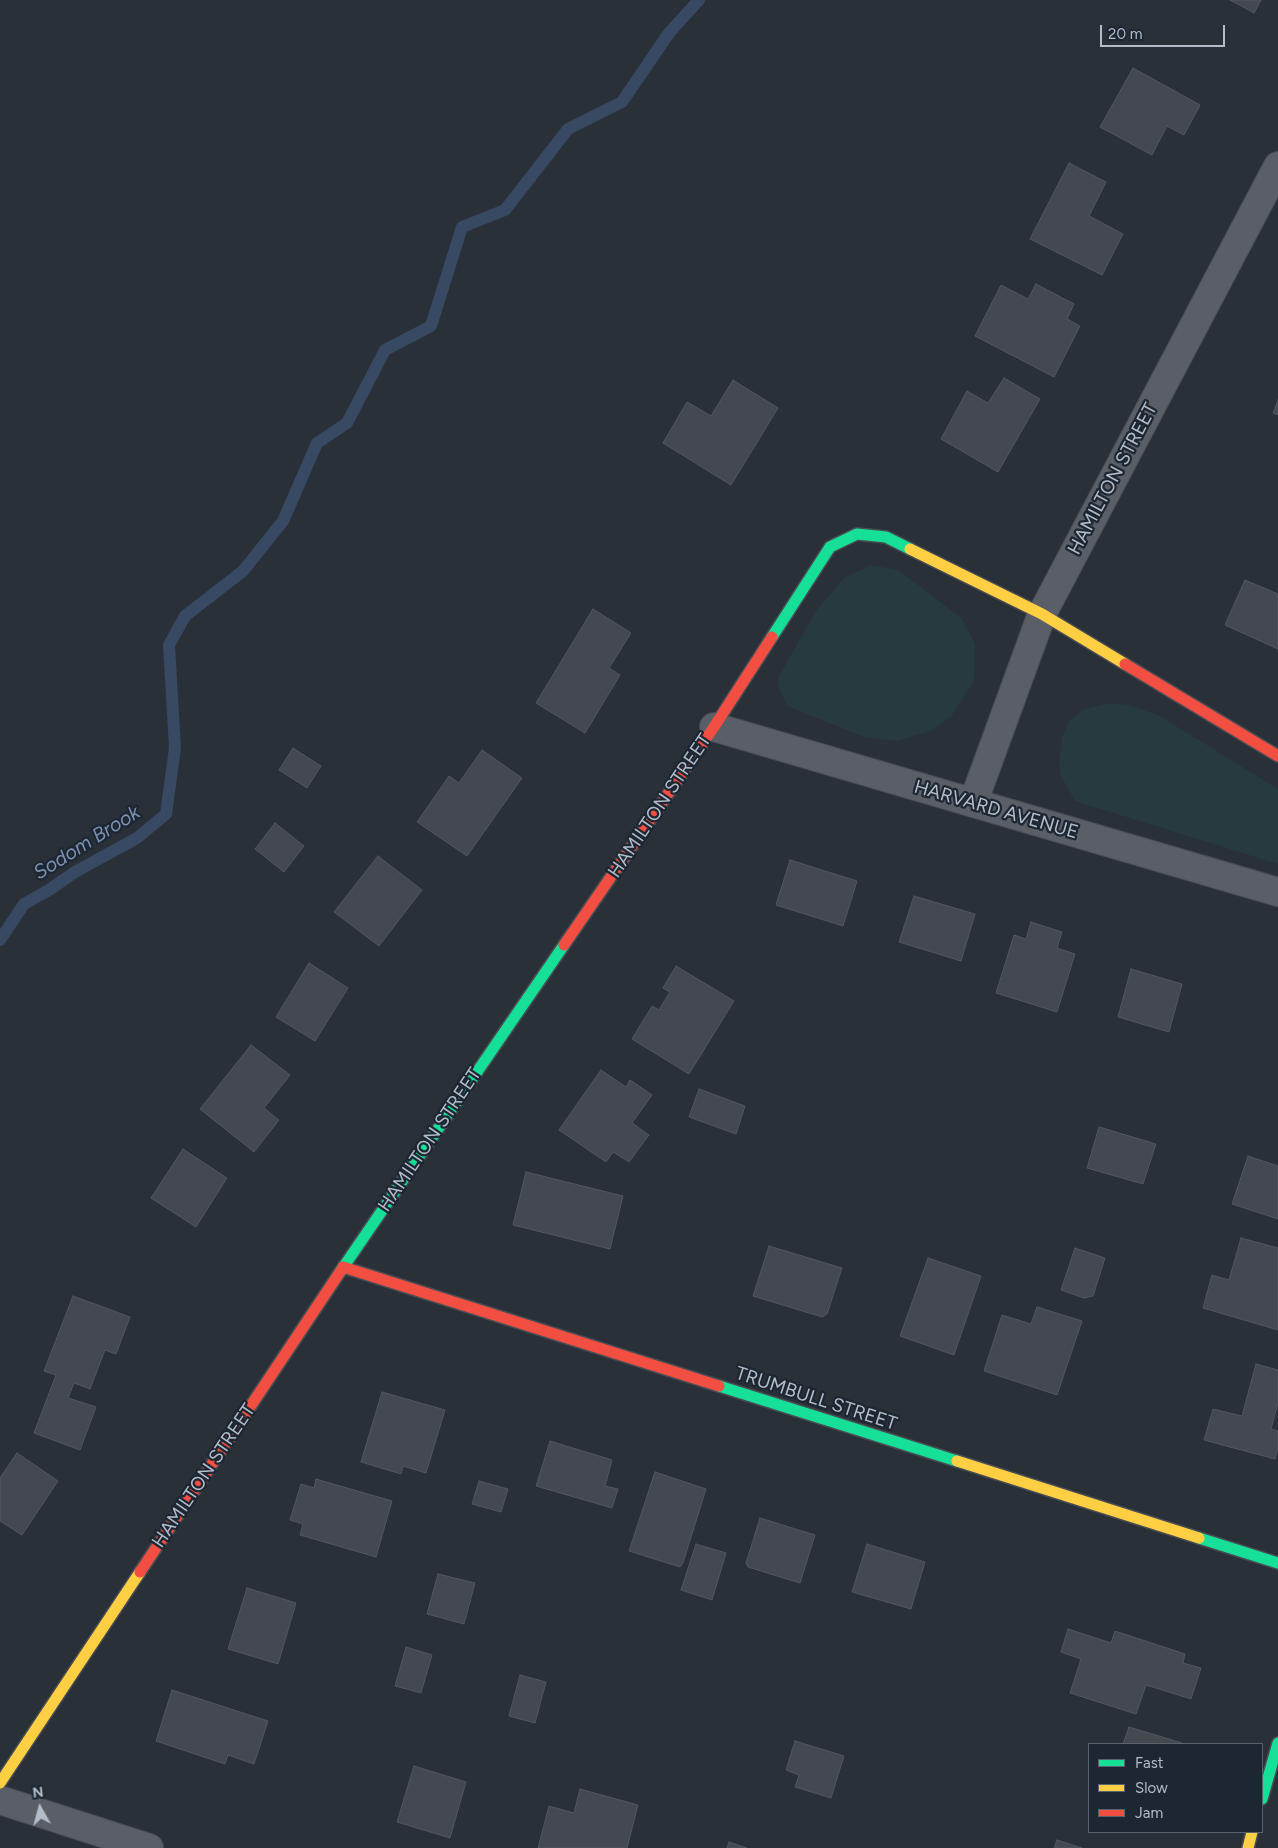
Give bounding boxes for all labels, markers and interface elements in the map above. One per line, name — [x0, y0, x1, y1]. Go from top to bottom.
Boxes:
scale bar — [1103, 15, 1228, 47]
text: 20 m — [1108, 25, 1142, 43]
street label: HAMILTON STREET — [1063, 399, 1163, 559]
street label: HAMILTON STREET — [603, 730, 717, 882]
street label: HARVARD AVENUE — [911, 776, 1081, 844]
water label: Sodom Brook — [29, 801, 145, 885]
street label: HAMILTON STREET — [373, 1064, 487, 1216]
street label: TRUMBULL STREET — [732, 1362, 900, 1436]
street label: HAMILTON STREET — [147, 1400, 261, 1552]
legend — [1088, 1743, 1263, 1833]
text: Fast — [1135, 1754, 1163, 1772]
text: Slow — [1135, 1779, 1168, 1797]
north arrow — [15, 1783, 65, 1833]
text: N — [32, 1784, 45, 1802]
text: Jam — [1135, 1804, 1163, 1822]

